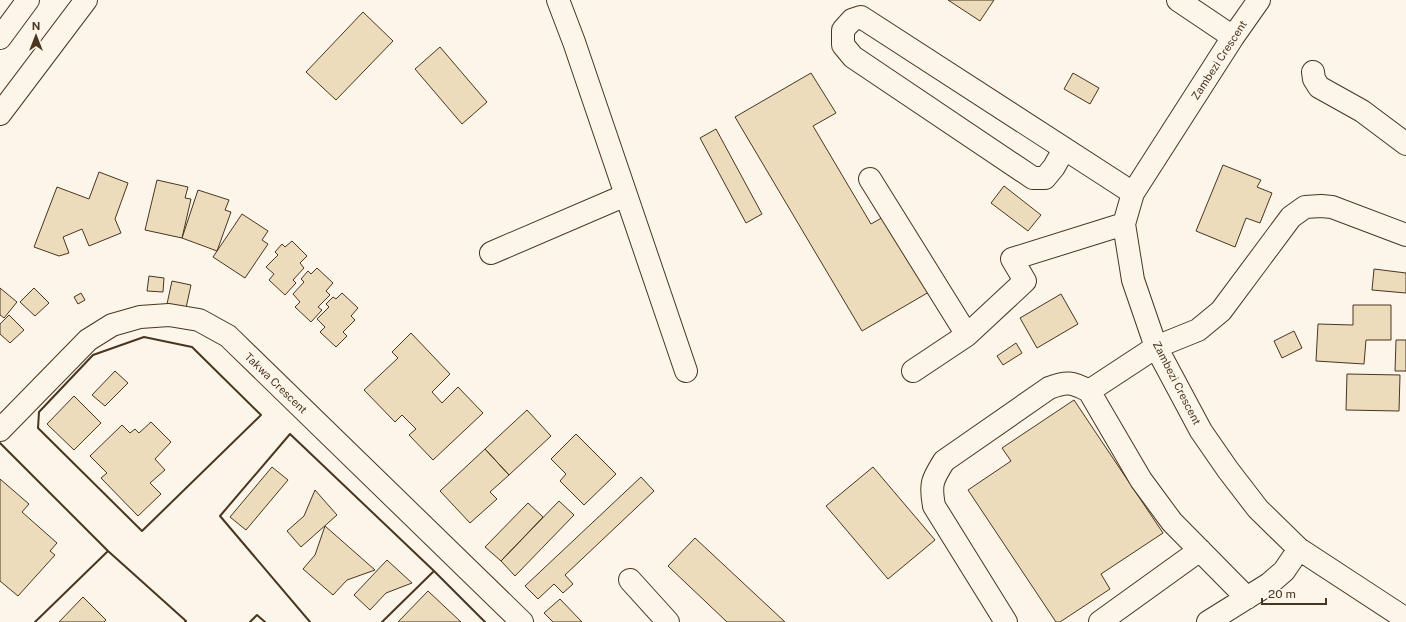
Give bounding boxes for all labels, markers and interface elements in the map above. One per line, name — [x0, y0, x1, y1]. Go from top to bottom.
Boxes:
north arrow — [16, 16, 56, 56]
street label: Zambezi Crescent — [1189, 18, 1249, 102]
text: N — [32, 20, 40, 32]
street label: Zambezi Crescent — [1151, 339, 1203, 427]
street label: Takwa Crescent — [242, 350, 310, 416]
scale bar — [1262, 580, 1326, 606]
text: 20 m — [1268, 587, 1296, 601]

